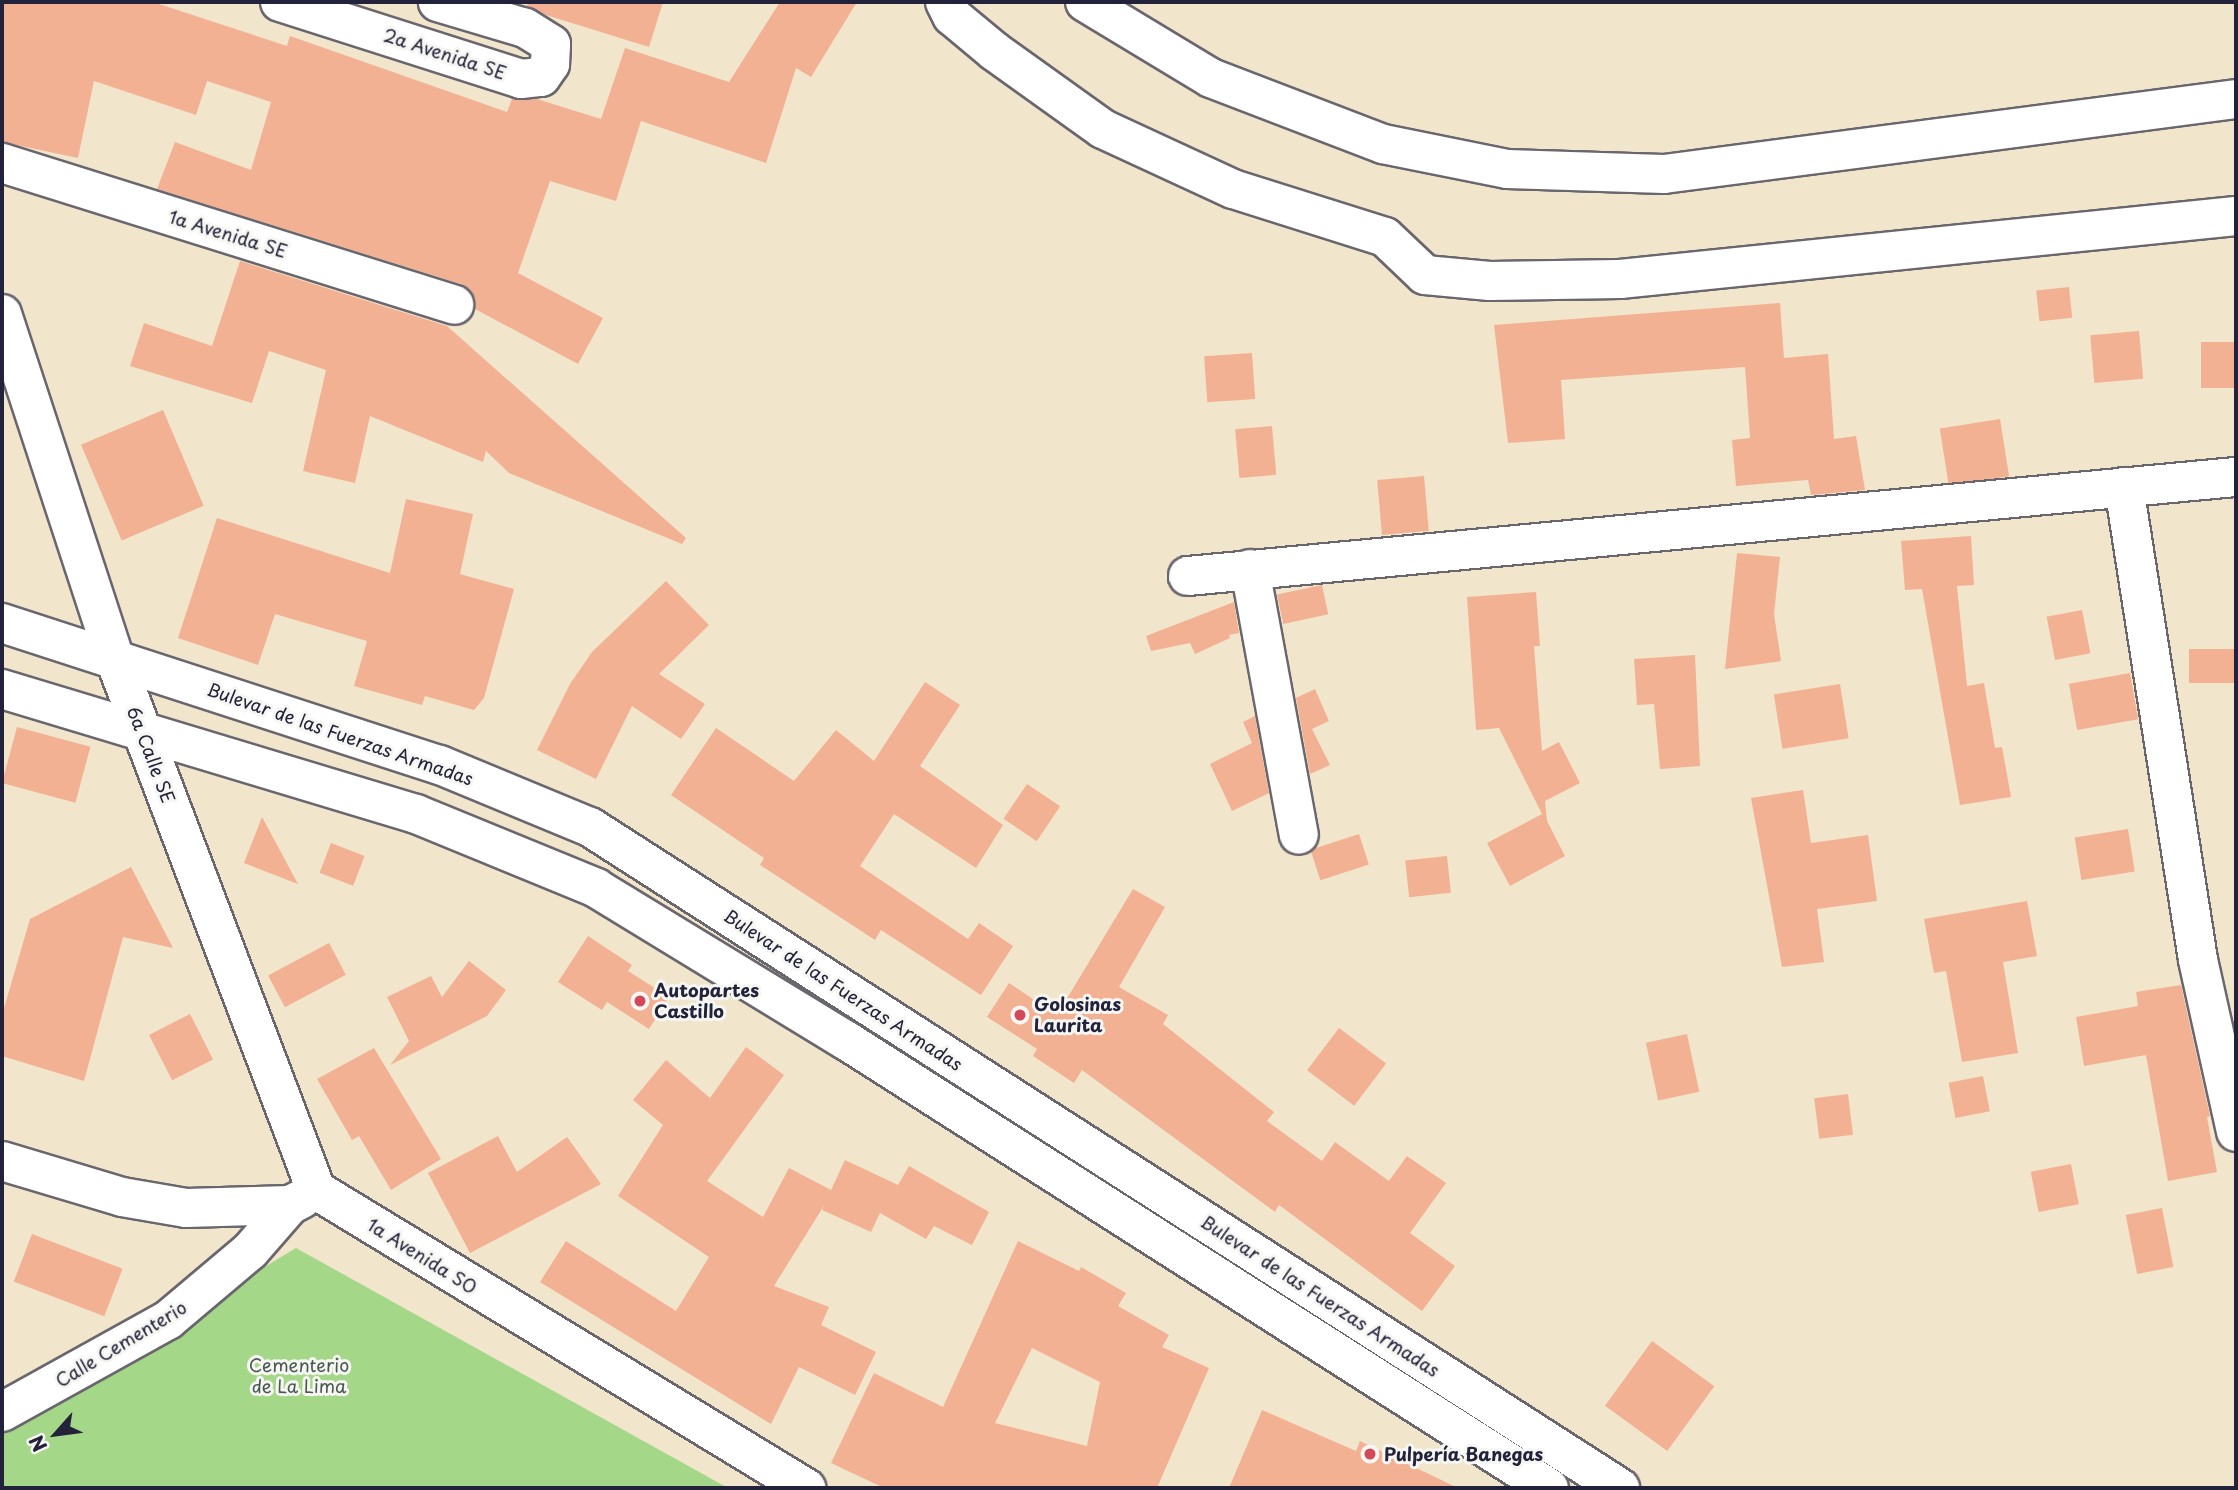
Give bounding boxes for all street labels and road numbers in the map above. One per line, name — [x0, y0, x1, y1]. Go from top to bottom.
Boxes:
street label: 2a Avenida SE — [381, 24, 509, 84]
street label: 1a Avenida SE — [166, 206, 290, 262]
street label: Bulevar de las Fuerzas Armadas — [205, 679, 475, 789]
street label: 6a Calle SE — [123, 704, 179, 806]
street label: Bulevar de las Fuerzas Armadas — [721, 905, 965, 1075]
street label: Bulevar de las Fuerzas Armadas — [1198, 1211, 1442, 1381]
street label: 1a Avenida SO — [363, 1214, 481, 1298]
street label: Calle Cementerio — [51, 1296, 191, 1392]

